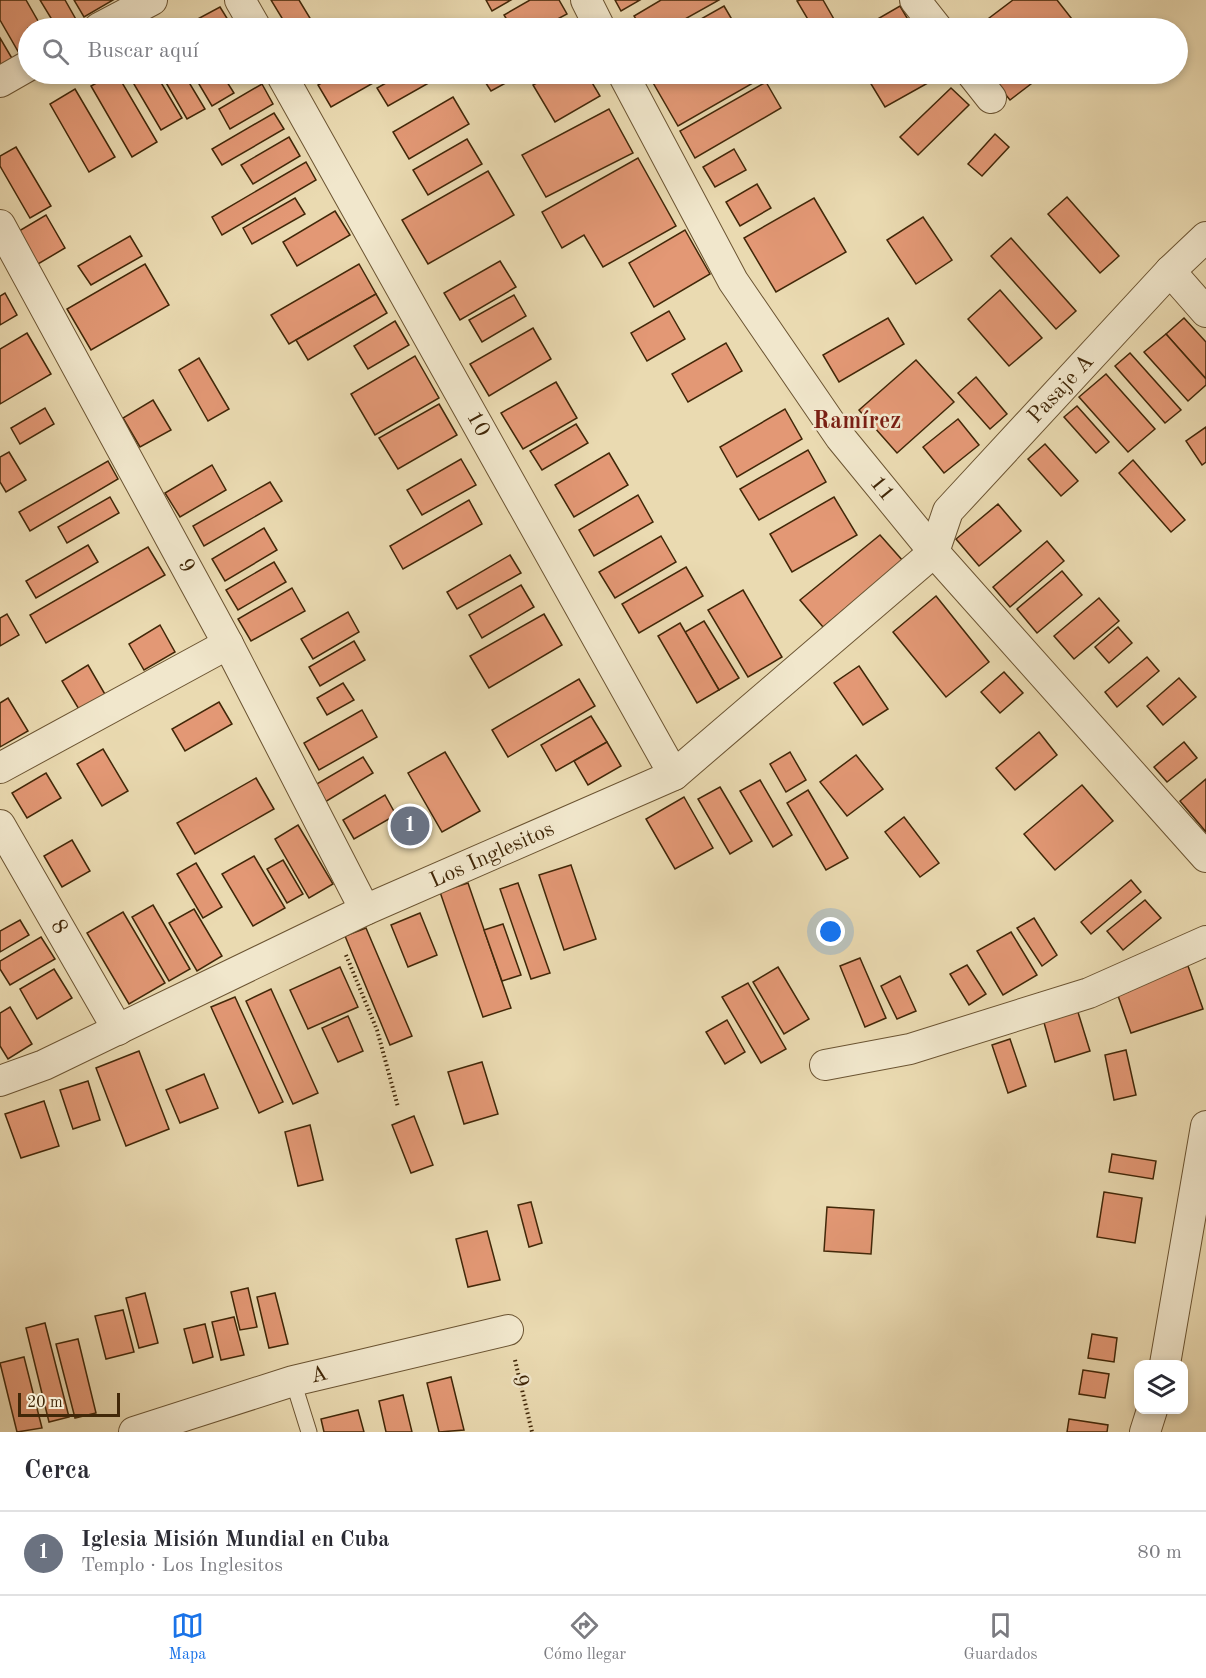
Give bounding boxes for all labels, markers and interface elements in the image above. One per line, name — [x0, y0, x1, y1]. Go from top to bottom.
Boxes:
search box — [18, 18, 1188, 84]
icon: search — [39, 35, 72, 68]
text: Buscar aquí — [87, 40, 199, 62]
street label: Pasaje A — [1024, 350, 1098, 428]
street label: 10 — [462, 408, 494, 440]
district label: Ramírez — [813, 410, 901, 434]
street label: 11 — [865, 472, 899, 506]
street label: 9 — [173, 555, 199, 577]
pin: 1 — [390, 804, 430, 848]
street label: Los Inglesitos — [427, 818, 557, 892]
street label: 8 — [46, 916, 72, 938]
your location — [816, 917, 845, 946]
map controls — [1134, 1360, 1188, 1414]
button: layers — [1134, 1360, 1188, 1414]
street label: A — [308, 1362, 330, 1388]
street label: 9 — [508, 1372, 532, 1390]
scale bar — [18, 1390, 120, 1418]
text: 20 m — [27, 1395, 63, 1411]
text: Cerca — [24, 1458, 90, 1484]
text: Iglesia Misión Mundial en Cuba — [81, 1529, 389, 1551]
text: 1 — [38, 1543, 49, 1563]
text: 80 m — [1137, 1543, 1182, 1563]
text: Templo · Los Inglesitos — [81, 1556, 283, 1576]
tab: Mapa — [169, 1609, 206, 1665]
tab: Cómo llegar — [543, 1609, 626, 1665]
tab: Guardados — [963, 1609, 1037, 1665]

